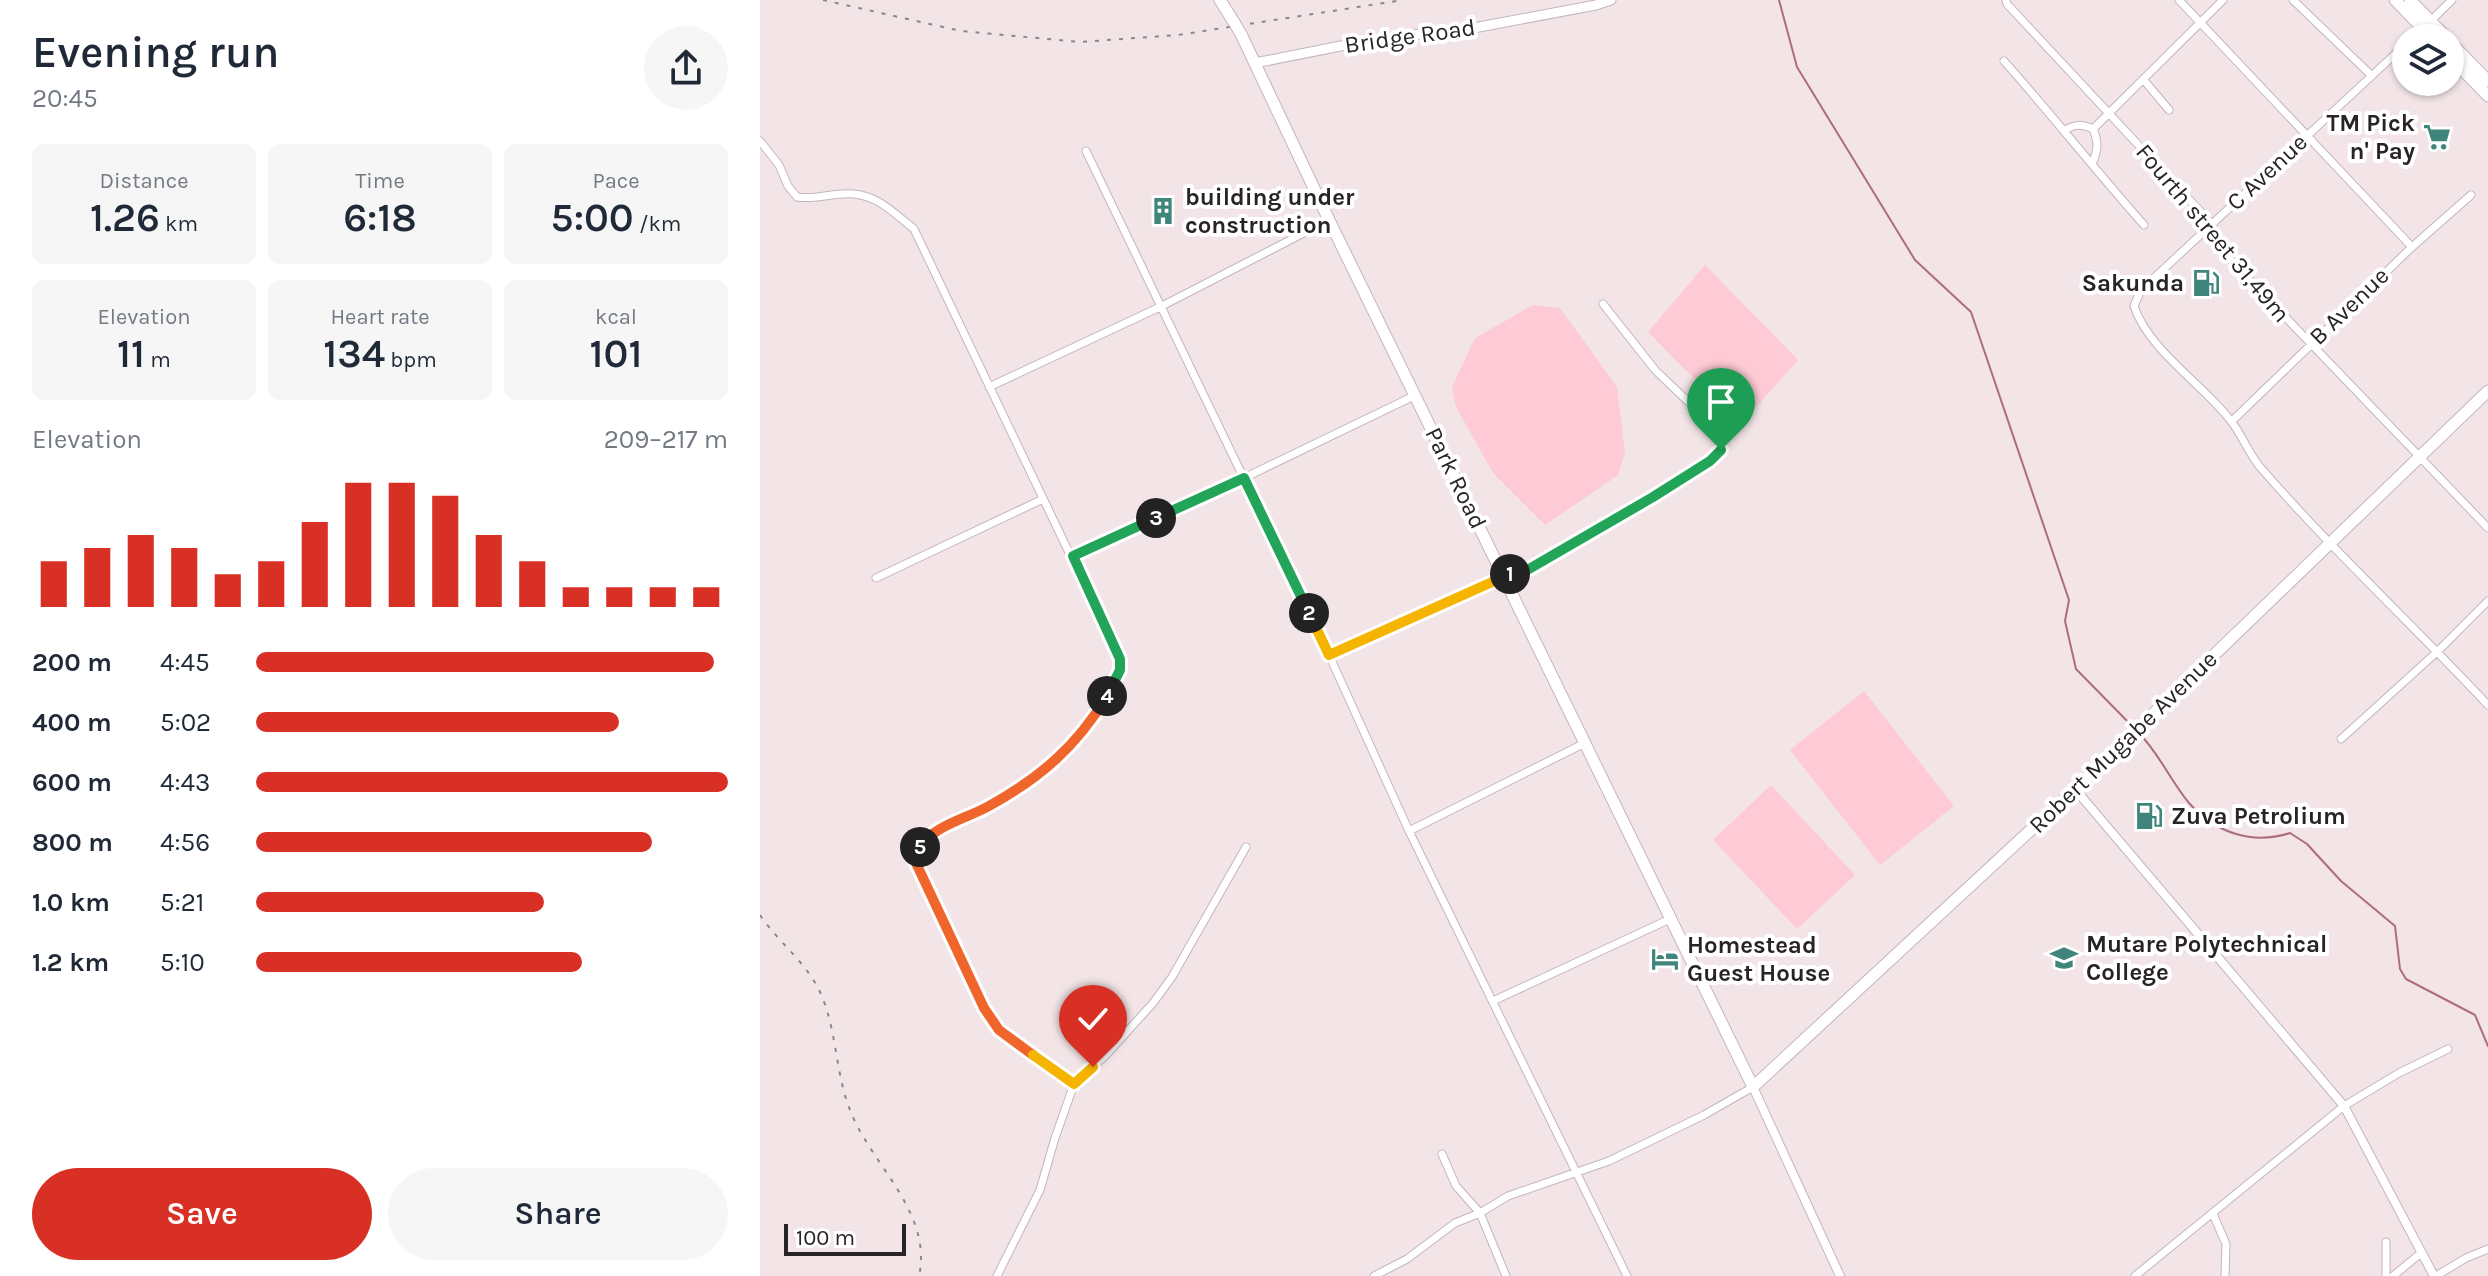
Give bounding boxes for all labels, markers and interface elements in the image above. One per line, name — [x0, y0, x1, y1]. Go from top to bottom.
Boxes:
street label: Bridge Road — [1343, 13, 1477, 59]
map controls — [2392, 24, 2464, 96]
button: layers — [2392, 24, 2464, 96]
button: share — [644, 26, 728, 110]
text: Evening run — [32, 27, 279, 78]
text: 20:45 — [32, 83, 98, 114]
place label: TM Pick n' Pay — [2326, 109, 2415, 165]
supermarket icon: TM Pick n' Pay — [2422, 122, 2452, 152]
street label: C Avenue — [2221, 128, 2313, 216]
street label: Fourth street 31,49m — [2130, 138, 2296, 328]
text: Distance — [100, 168, 188, 194]
text: Time — [355, 168, 405, 194]
text: Pace — [593, 168, 639, 194]
place label: building under construction — [1185, 183, 1355, 239]
text: 1.26 — [90, 194, 160, 241]
text: 6:18 — [343, 194, 417, 241]
text: 5:00 — [551, 194, 634, 241]
building icon: building under construction — [1148, 196, 1178, 226]
text: km — [160, 211, 198, 237]
text: /km — [634, 211, 681, 237]
street label: B Avenue — [2303, 261, 2395, 351]
fuel station icon: Sakunda — [2191, 268, 2221, 298]
place label: Sakunda — [2082, 269, 2184, 297]
text: Elevation — [97, 304, 191, 330]
text: Heart rate — [330, 304, 430, 330]
text: kcal — [595, 304, 637, 330]
text: 11 — [117, 330, 145, 377]
text: 134 — [323, 330, 385, 377]
text: 101 — [590, 330, 642, 377]
text: m — [145, 347, 171, 373]
text: bpm — [385, 347, 437, 373]
pin — [1687, 368, 1755, 450]
icon: arrive — [1699, 380, 1743, 424]
street label: Park Road — [1419, 423, 1493, 533]
text: Elevation — [32, 424, 142, 455]
text: 209–217 m — [604, 424, 728, 455]
pin: 3 — [1136, 498, 1176, 538]
text: 3 — [1149, 505, 1163, 531]
pin: 1 — [1490, 554, 1530, 594]
text: 1 — [1506, 561, 1514, 587]
pin: 2 — [1289, 593, 1329, 633]
text: 2 — [1302, 600, 1316, 626]
street label: Robert Mugabe Avenue — [2023, 645, 2223, 839]
text: 200 m — [32, 647, 112, 678]
text: 4:45 — [160, 647, 210, 678]
pin: 4 — [1087, 676, 1127, 716]
text: 4 — [1100, 683, 1114, 709]
text: 400 m — [32, 707, 112, 738]
text: 5:02 — [160, 707, 211, 738]
text: 600 m — [32, 767, 112, 798]
text: 4:43 — [160, 767, 210, 798]
fuel station icon: Zuva Petrolium — [2134, 801, 2164, 831]
place label: Zuva Petrolium — [2171, 802, 2346, 830]
text: 800 m — [32, 827, 113, 858]
text: 4:56 — [160, 827, 210, 858]
pin: 5 — [900, 827, 940, 867]
text: 5 — [914, 834, 926, 860]
text: 1.0 km — [32, 887, 110, 918]
text: 5:21 — [160, 887, 204, 918]
place label: Mutare Polytechnical College — [2086, 930, 2327, 986]
place label: Homestead Guest House — [1687, 931, 1830, 987]
school or university icon: Mutare Polytechnical College — [2049, 943, 2079, 973]
hotel icon: Homestead Guest House — [1650, 944, 1680, 974]
text: 1.2 km — [32, 947, 109, 978]
text: 5:10 — [160, 947, 205, 978]
pin — [1059, 985, 1127, 1067]
icon: check — [1071, 997, 1115, 1041]
button: Save — [32, 1168, 372, 1260]
button: Share — [388, 1168, 728, 1260]
scale bar — [784, 1220, 906, 1256]
text: 100 m — [796, 1225, 855, 1251]

